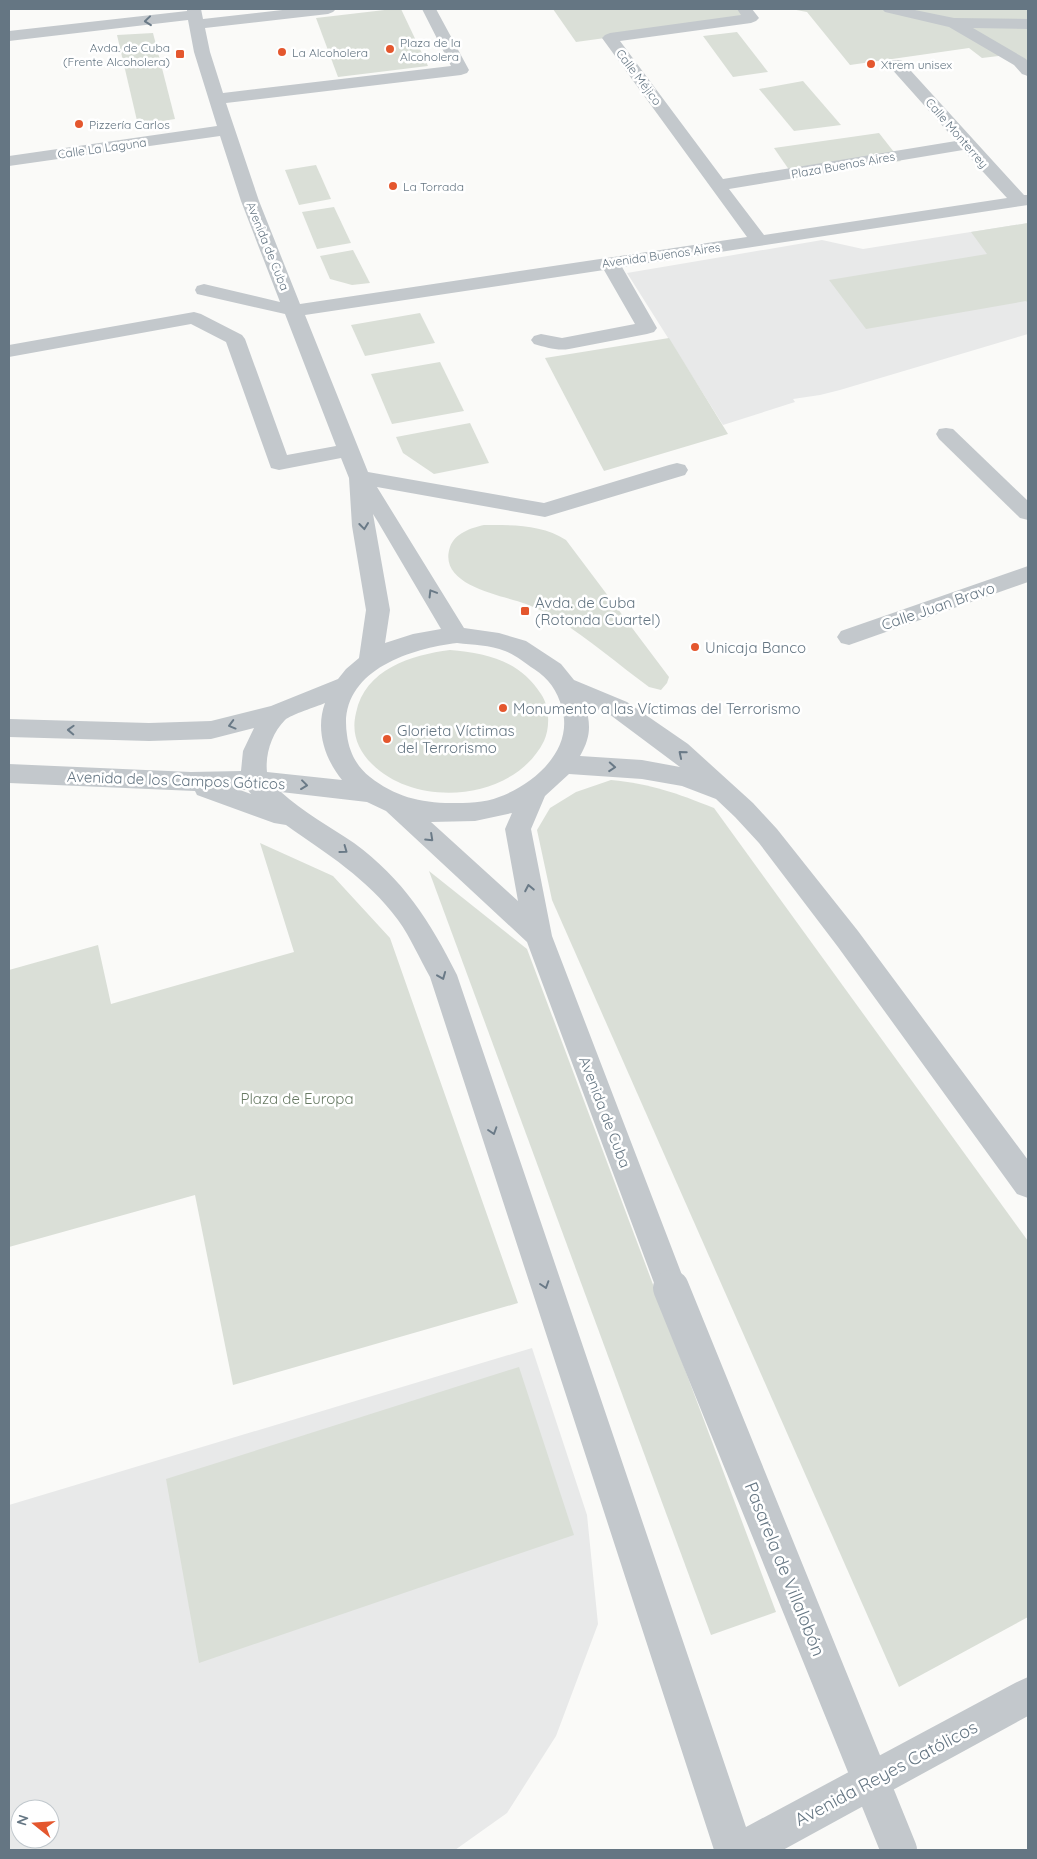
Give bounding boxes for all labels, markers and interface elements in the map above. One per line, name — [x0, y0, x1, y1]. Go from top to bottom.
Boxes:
one-way arrow — [143, 15, 151, 26]
place label: Plaza de la Alcoholera — [400, 35, 461, 64]
place label: Avda. de Cuba (Frente Alcoholera) — [63, 40, 170, 69]
marker: Plaza de la Alcoholera — [384, 43, 396, 55]
place label: La Alcoholera — [292, 45, 368, 60]
marker: La Alcoholera — [276, 46, 288, 58]
street label: Calle Méjico — [613, 46, 665, 108]
marker: Avda. de Cuba (Frente Alcoholera) — [174, 48, 186, 60]
place label: Xtrem unisex — [881, 57, 952, 72]
marker: Xtrem unisex — [865, 58, 877, 70]
street label: Calle Monterrey — [922, 95, 992, 171]
place label: Pizzería Carlos — [89, 117, 170, 132]
marker: Pizzería Carlos — [73, 118, 85, 130]
street label: Calle La Laguna — [57, 134, 147, 162]
street label: Plaza Buenos Aires — [790, 148, 896, 182]
place label: La Torrada — [403, 179, 464, 194]
marker: La Torrada — [387, 180, 399, 192]
street label: Avenida de Cuba — [243, 199, 293, 293]
street label: Avenida Buenos Aires — [601, 239, 722, 271]
one-way arrow — [358, 521, 368, 530]
street label: Calle Juan Bravo — [879, 578, 997, 634]
one-way arrow — [429, 590, 439, 599]
place label: Avda. de Cuba (Rotonda Cuartel) — [535, 593, 660, 629]
marker: Avda. de Cuba (Rotonda Cuartel) — [519, 605, 531, 617]
place label: Unicaja Banco — [705, 638, 806, 657]
marker: Unicaja Banco — [689, 641, 701, 653]
place label: Monumento a las Víctimas del Terrorismo — [513, 699, 801, 718]
marker: Monumento a las Víctimas del Terrorismo — [497, 702, 509, 714]
one-way arrow — [229, 719, 237, 729]
place label: Glorieta Víctimas del Terrorismo — [397, 721, 515, 757]
one-way arrow — [66, 725, 74, 735]
marker: Glorieta Víctimas del Terrorismo — [381, 733, 393, 745]
one-way arrow — [679, 751, 688, 759]
one-way arrow — [608, 761, 616, 772]
street label: Avenida de los Campos Góticos — [67, 767, 285, 793]
one-way arrow — [300, 779, 308, 790]
one-way arrow — [425, 832, 434, 841]
one-way arrow — [338, 844, 348, 853]
one-way arrow — [524, 884, 534, 893]
one-way arrow — [436, 971, 447, 980]
street label: Avenida de Cuba — [575, 1054, 635, 1170]
park label: Plaza de Europa — [240, 1089, 354, 1108]
one-way arrow — [487, 1126, 497, 1134]
one-way arrow — [539, 1280, 549, 1289]
street label: Pasarela de Villalobón — [740, 1479, 830, 1659]
street label: Avenida Reyes Católicos — [791, 1715, 981, 1831]
north arrow — [10, 1799, 60, 1849]
text: N — [12, 1813, 33, 1828]

